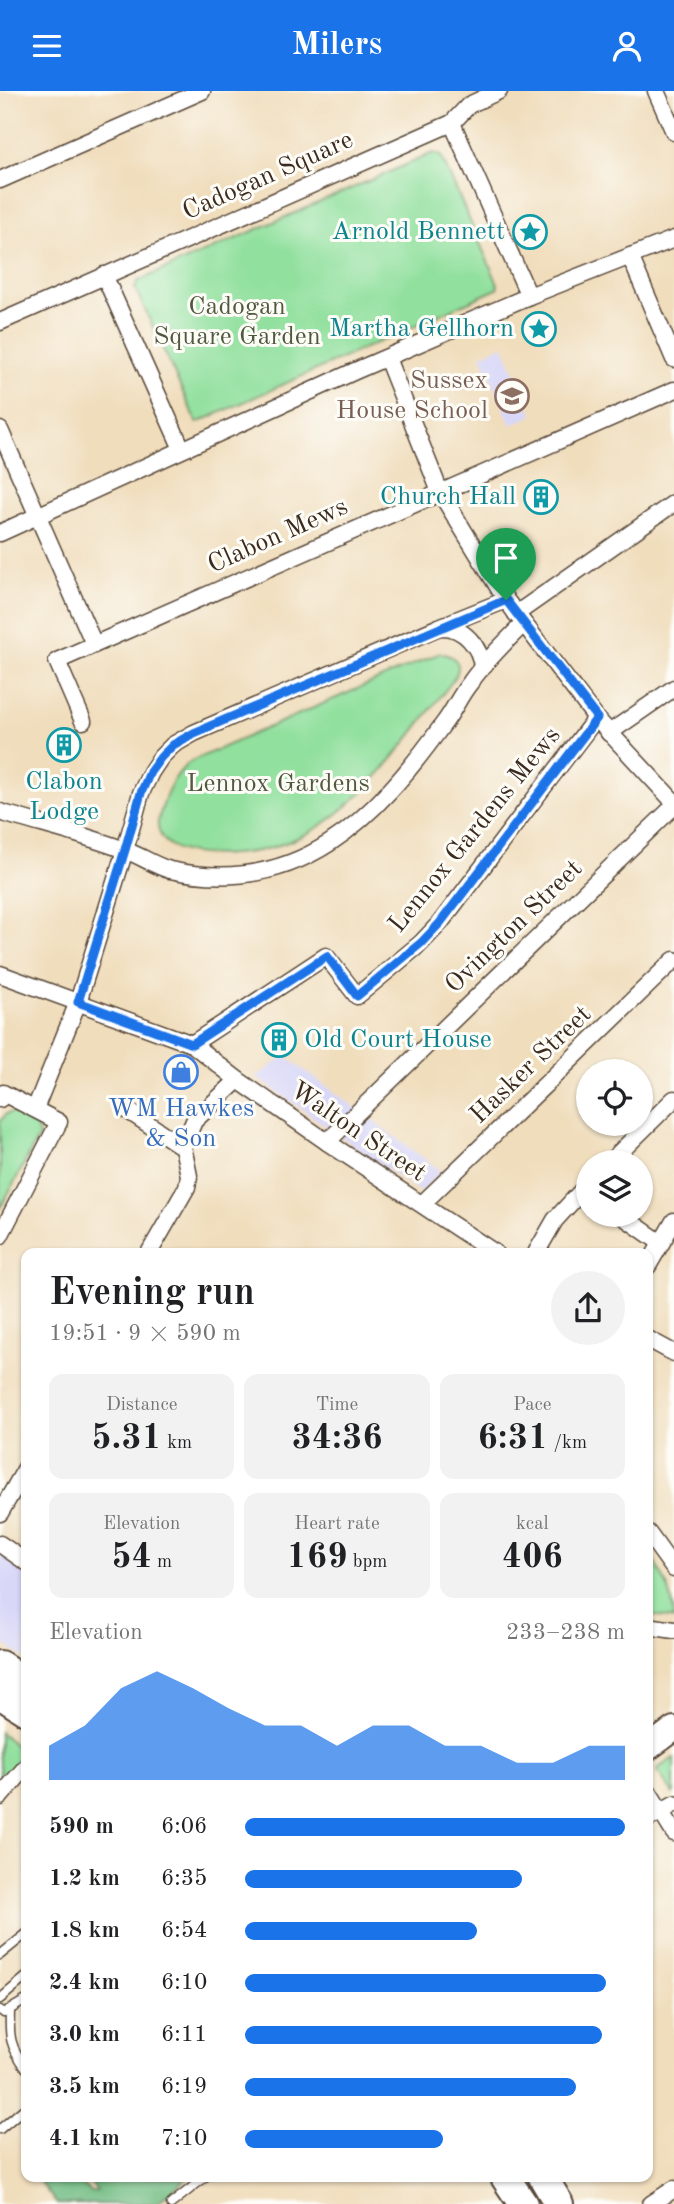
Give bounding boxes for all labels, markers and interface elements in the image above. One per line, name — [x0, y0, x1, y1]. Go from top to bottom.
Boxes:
icon: menu — [28, 27, 66, 65]
icon: person — [608, 27, 646, 65]
text: Milers — [292, 30, 382, 62]
street label: Cadogan Square — [179, 127, 357, 225]
place icon: Arnold Bennett — [511, 213, 549, 251]
place label: Arnold Bennett — [332, 219, 505, 245]
park label: Cadogan Square Garden — [153, 294, 321, 350]
place icon: Martha Gellhorn — [520, 310, 558, 348]
place label: Martha Gellhorn — [329, 316, 514, 342]
place label: Sussex House School — [336, 368, 488, 424]
school or university icon: Sussex House School — [493, 377, 531, 415]
building icon: Church Hall — [522, 478, 560, 516]
place label: Church Hall — [380, 484, 516, 510]
street label: Clabon Mews — [204, 494, 352, 578]
pin — [476, 528, 536, 600]
icon: arrive — [487, 539, 525, 577]
street label: Lennox Gardens Mews — [384, 722, 566, 938]
building icon: Clabon Lodge — [45, 726, 83, 764]
place label: Clabon Lodge — [25, 769, 103, 825]
park label: Lennox Gardens — [186, 771, 370, 797]
street label: Ovington Street — [440, 855, 588, 999]
street label: Hasker Street — [466, 1001, 596, 1129]
building icon: Old Court House — [260, 1021, 298, 1059]
place label: Old Court House — [304, 1027, 492, 1053]
shop icon: WM Hawkes & Son — [162, 1053, 200, 1091]
map controls — [576, 1059, 653, 1227]
button: locate — [576, 1059, 653, 1136]
street label: Walton Street — [285, 1077, 431, 1187]
place label: WM Hawkes & Son — [108, 1096, 254, 1152]
button: layers — [576, 1150, 653, 1227]
button: share — [551, 1271, 625, 1345]
text: Evening run — [49, 1275, 255, 1313]
text: 19:51 · 9 × 590 m — [49, 1322, 241, 1345]
text: Distance — [106, 1396, 177, 1415]
text: Time — [316, 1396, 358, 1415]
text: Pace — [513, 1396, 552, 1415]
text: 5.31 — [91, 1421, 162, 1456]
text: 34:36 — [291, 1421, 383, 1456]
text: 6:31 — [478, 1421, 548, 1456]
text: km — [162, 1434, 192, 1453]
text: /km — [548, 1434, 587, 1453]
text: Elevation — [103, 1515, 180, 1534]
text: Heart rate — [294, 1515, 380, 1534]
text: kcal — [516, 1515, 549, 1534]
text: 54 — [111, 1540, 152, 1575]
text: 169 — [287, 1540, 347, 1575]
text: 406 — [502, 1540, 563, 1575]
text: m — [152, 1553, 172, 1572]
text: bpm — [347, 1553, 387, 1572]
text: Elevation — [49, 1621, 143, 1644]
text: 233–238 m — [506, 1621, 625, 1644]
text: 590 m — [49, 1815, 114, 1838]
text: 6:06 — [161, 1815, 207, 1838]
text: 1.2 km — [49, 1867, 120, 1890]
text: 6:35 — [161, 1867, 207, 1890]
text: 1.8 km — [49, 1919, 120, 1942]
text: 6:54 — [161, 1919, 207, 1942]
text: 2.4 km — [49, 1971, 120, 1994]
text: 6:10 — [161, 1971, 207, 1994]
text: 3.0 km — [49, 2023, 120, 2046]
text: 6:11 — [161, 2023, 207, 2046]
text: 3.5 km — [49, 2075, 120, 2098]
text: 6:19 — [161, 2075, 207, 2098]
text: 4.1 km — [49, 2127, 120, 2150]
text: 7:10 — [161, 2127, 207, 2150]

